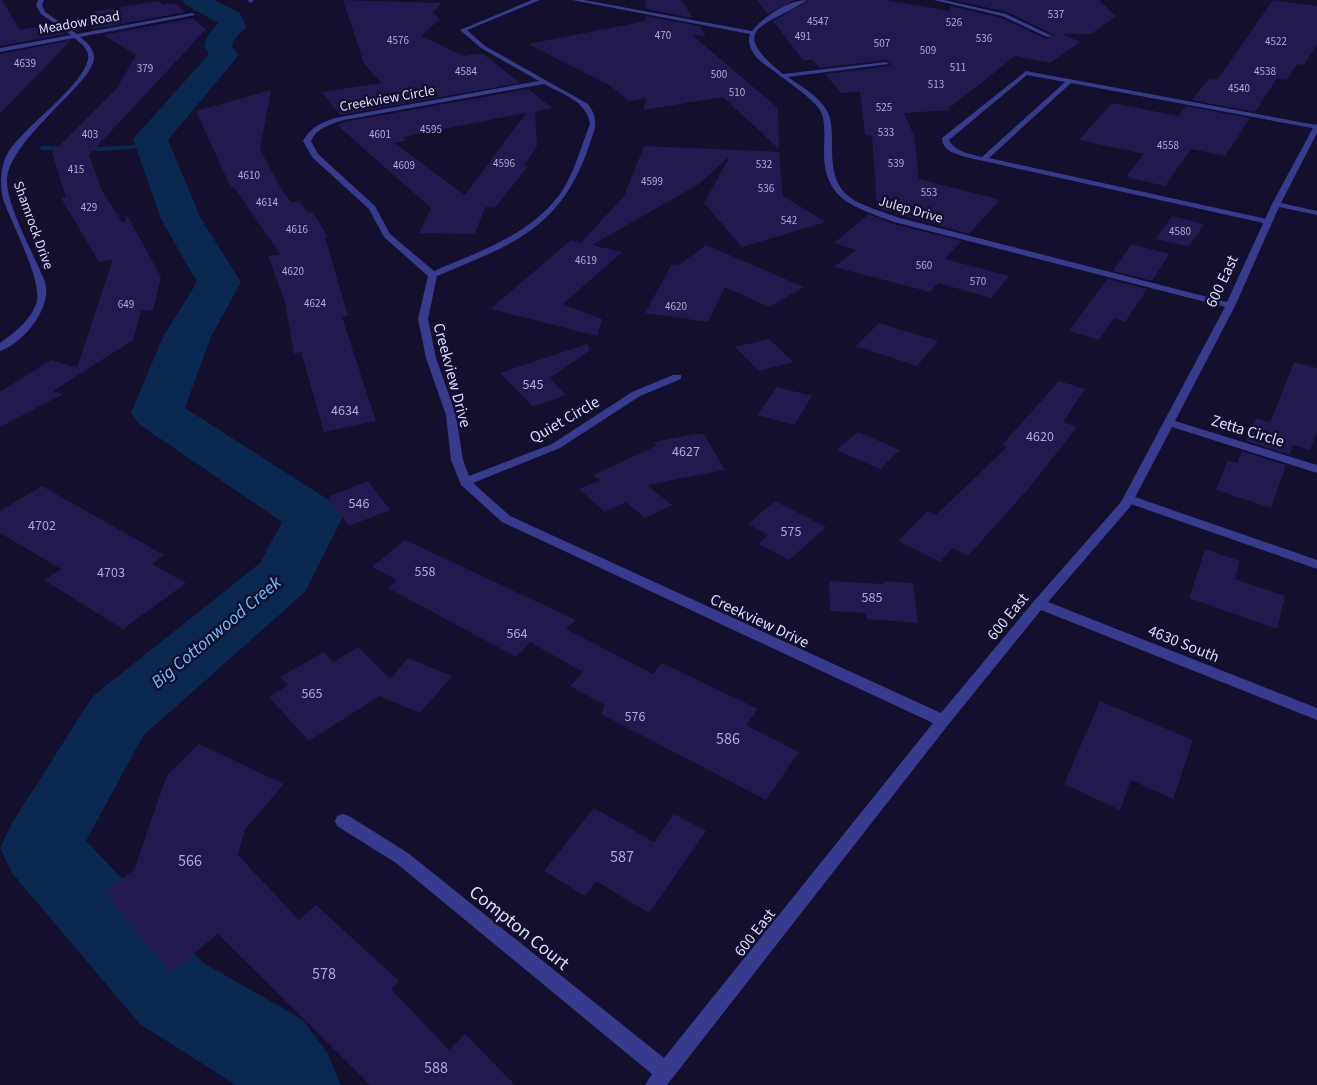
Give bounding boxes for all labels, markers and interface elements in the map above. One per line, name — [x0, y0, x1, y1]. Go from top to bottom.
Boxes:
street label: Meadow Road — [37, 6, 121, 40]
house number: 537 — [1048, 7, 1064, 22]
house number: 4547 — [807, 14, 829, 29]
house number: 526 — [946, 15, 963, 30]
house number: 470 — [655, 28, 671, 43]
house number: 491 — [795, 29, 811, 44]
house number: 536 — [976, 31, 993, 46]
house number: 4576 — [387, 33, 409, 48]
house number: 4522 — [1265, 34, 1287, 49]
house number: 507 — [874, 36, 890, 51]
house number: 509 — [920, 43, 936, 58]
house number: 4639 — [14, 56, 36, 71]
house number: 511 — [950, 60, 966, 75]
house number: 379 — [137, 61, 153, 76]
house number: 4584 — [455, 64, 477, 79]
house number: 4538 — [1254, 64, 1276, 79]
house number: 500 — [711, 67, 727, 82]
house number: 513 — [928, 77, 944, 92]
street label: Creekview Circle — [338, 81, 436, 117]
house number: 4540 — [1228, 81, 1250, 96]
house number: 510 — [729, 85, 745, 100]
house number: 525 — [876, 100, 892, 115]
house number: 4595 — [420, 122, 442, 137]
house number: 533 — [878, 125, 894, 140]
house number: 403 — [82, 127, 98, 142]
house number: 4601 — [369, 127, 391, 142]
house number: 4558 — [1157, 138, 1179, 153]
house number: 4596 — [493, 156, 515, 171]
house number: 539 — [888, 156, 904, 171]
house number: 532 — [756, 157, 772, 172]
house number: 4609 — [393, 158, 415, 173]
house number: 415 — [68, 162, 84, 177]
house number: 4610 — [238, 168, 260, 183]
house number: 4599 — [641, 174, 663, 189]
street label: Shamrock Drive — [8, 178, 58, 272]
house number: 536 — [758, 181, 775, 196]
house number: 553 — [921, 185, 937, 200]
street label: Julep Drive — [876, 191, 945, 229]
house number: 4614 — [256, 195, 278, 210]
house number: 429 — [81, 200, 97, 215]
house number: 542 — [781, 213, 797, 228]
house number: 4616 — [286, 222, 308, 237]
house number: 4580 — [1169, 224, 1191, 239]
street label: 600 East — [1200, 251, 1244, 311]
house number: 4619 — [575, 253, 597, 268]
house number: 560 — [916, 258, 932, 273]
house number: 4620 — [282, 264, 304, 279]
house number: 570 — [970, 274, 986, 289]
house number: 4624 — [304, 296, 326, 311]
house number: 649 — [118, 297, 134, 312]
house number: 4620 — [665, 299, 687, 314]
street label: Creekview Drive — [428, 321, 477, 430]
house number: 545 — [523, 375, 543, 395]
street label: Quiet Circle — [525, 391, 604, 449]
house number: 4634 — [331, 401, 359, 421]
street label: Zetta Circle — [1209, 409, 1287, 452]
house number: 4620 — [1026, 427, 1054, 447]
house number: 4627 — [672, 442, 700, 462]
house number: 546 — [349, 494, 369, 514]
house number: 4702 — [28, 516, 56, 536]
house number: 575 — [781, 522, 801, 542]
house number: 558 — [415, 562, 435, 582]
house number: 4703 — [97, 563, 125, 583]
water label: Big Cottonwood Creek — [146, 570, 287, 694]
street label: Creekview Drive — [706, 588, 813, 654]
house number: 585 — [862, 588, 882, 608]
street label: 600 East — [982, 588, 1034, 645]
street label: 4630 South — [1145, 620, 1223, 668]
house number: 564 — [507, 624, 527, 644]
house number: 565 — [302, 684, 322, 704]
house number: 576 — [625, 707, 645, 727]
house number: 586 — [716, 728, 740, 750]
house number: 587 — [610, 846, 634, 868]
house number: 566 — [178, 850, 202, 872]
street label: Compton Court — [463, 879, 576, 977]
street label: 600 East — [729, 904, 781, 961]
house number: 578 — [312, 963, 336, 985]
house number: 588 — [424, 1057, 448, 1079]

